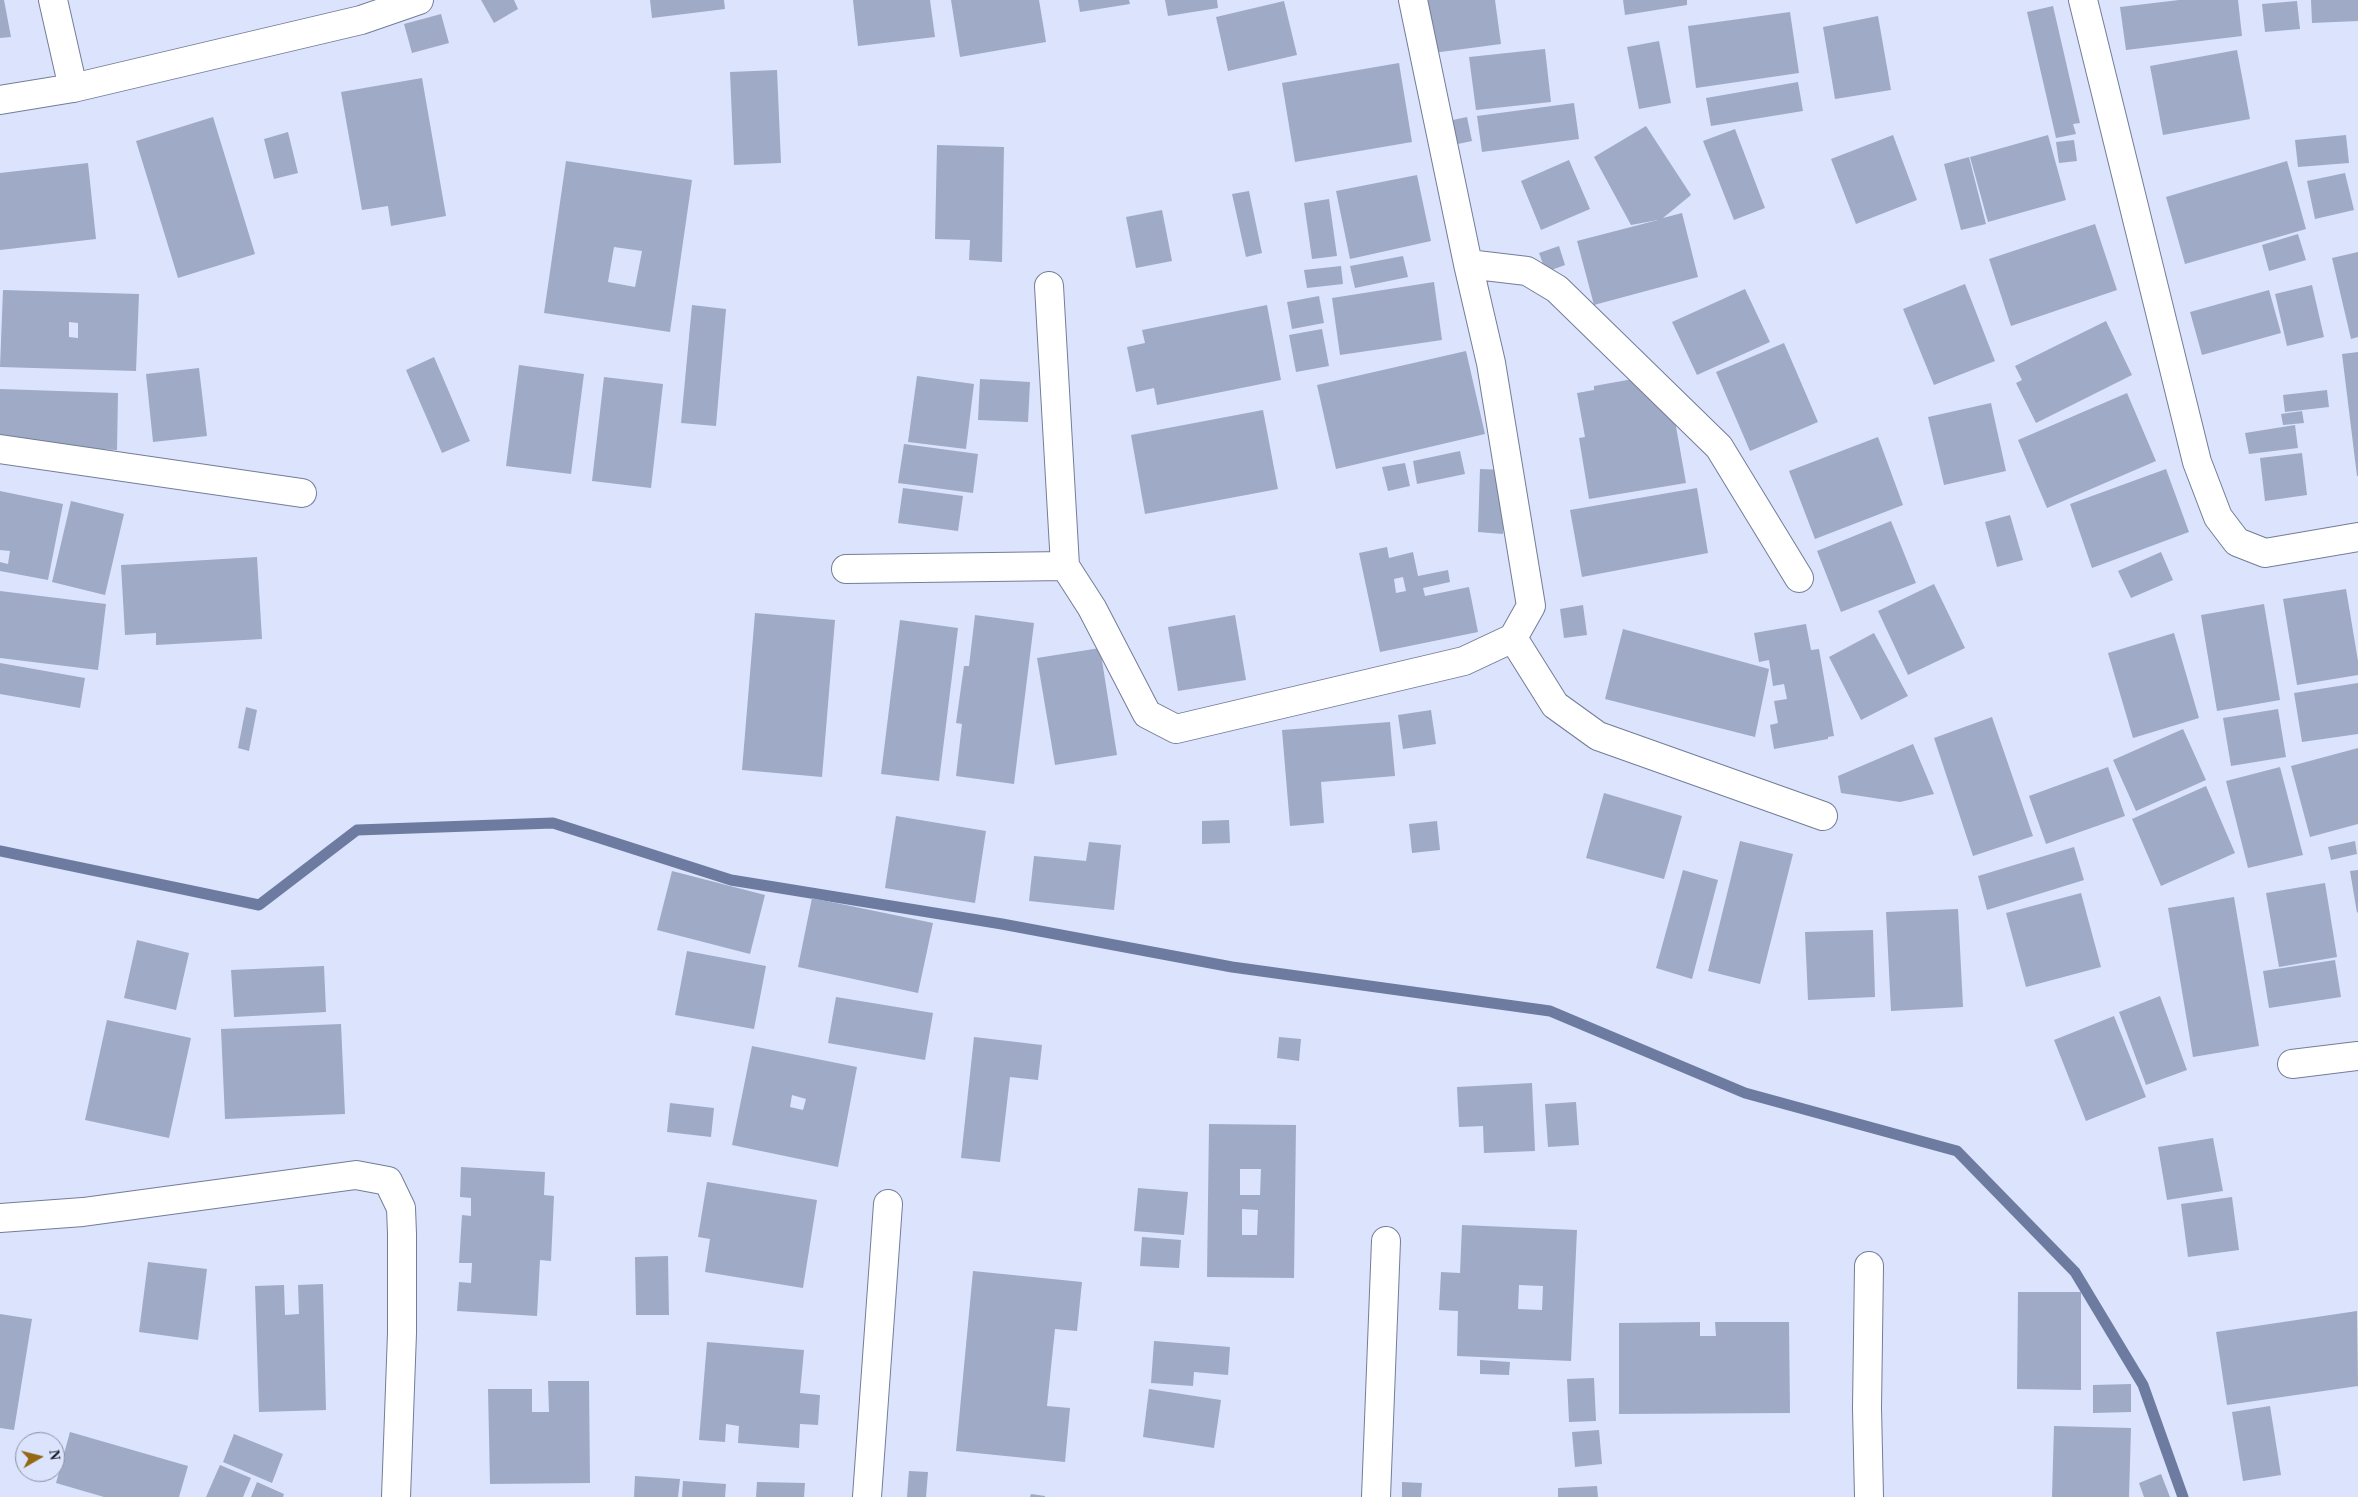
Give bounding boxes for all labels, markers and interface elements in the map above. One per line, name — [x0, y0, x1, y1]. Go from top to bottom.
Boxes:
north arrow — [15, 1432, 65, 1482]
text: N — [46, 1449, 62, 1461]

